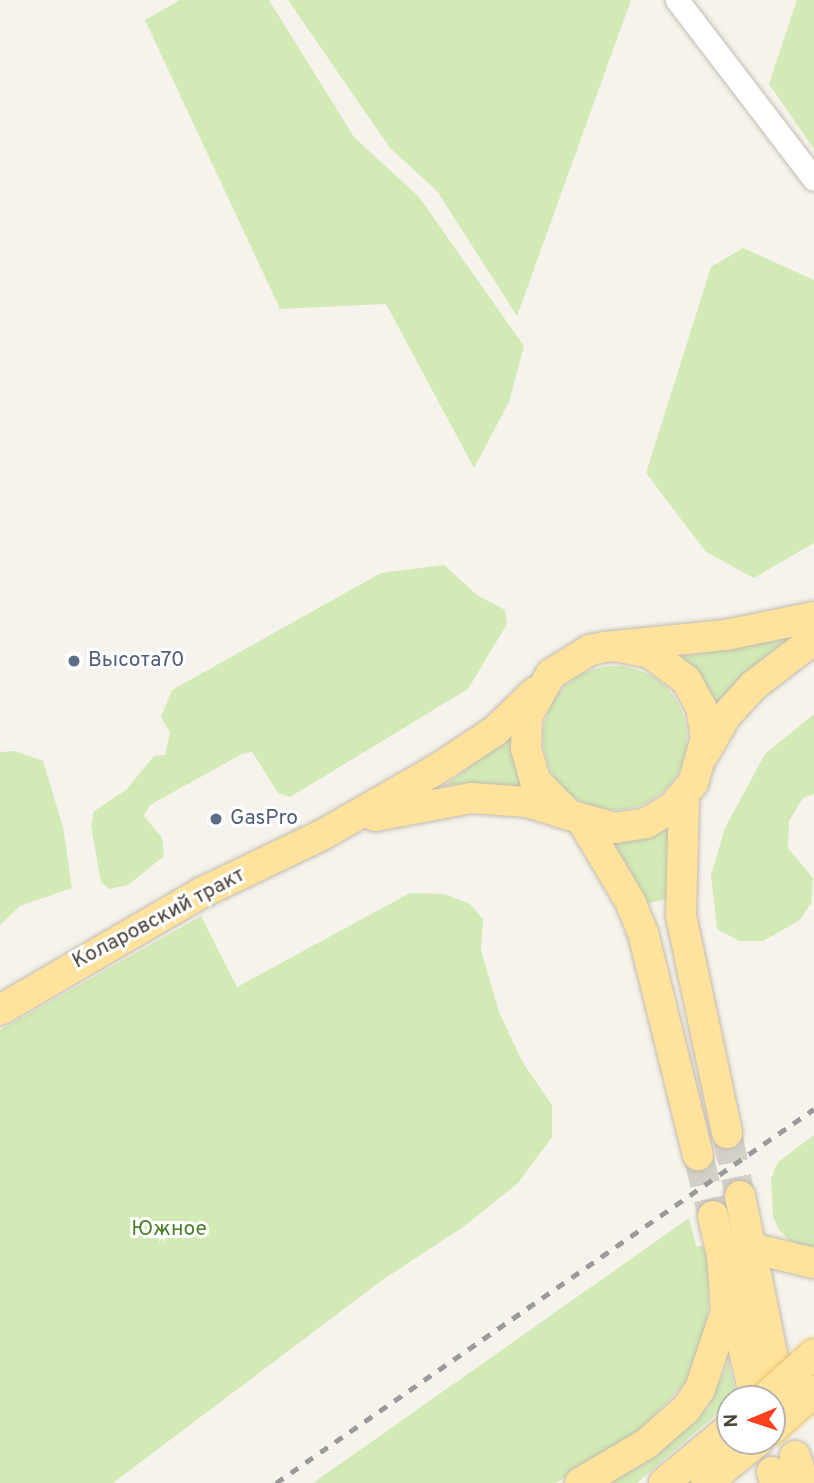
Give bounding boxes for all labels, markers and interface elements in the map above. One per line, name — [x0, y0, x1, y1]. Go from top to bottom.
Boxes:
place label: Высота70 — [88, 648, 184, 674]
marker: Высота70 — [66, 653, 82, 669]
place label: GasPro — [230, 806, 298, 832]
marker: GasPro — [208, 811, 224, 827]
street label: Коларовский тракт — [69, 863, 249, 975]
park label: Южное — [131, 1217, 207, 1243]
north arrow — [716, 1385, 786, 1455]
text: N — [720, 1413, 744, 1428]

